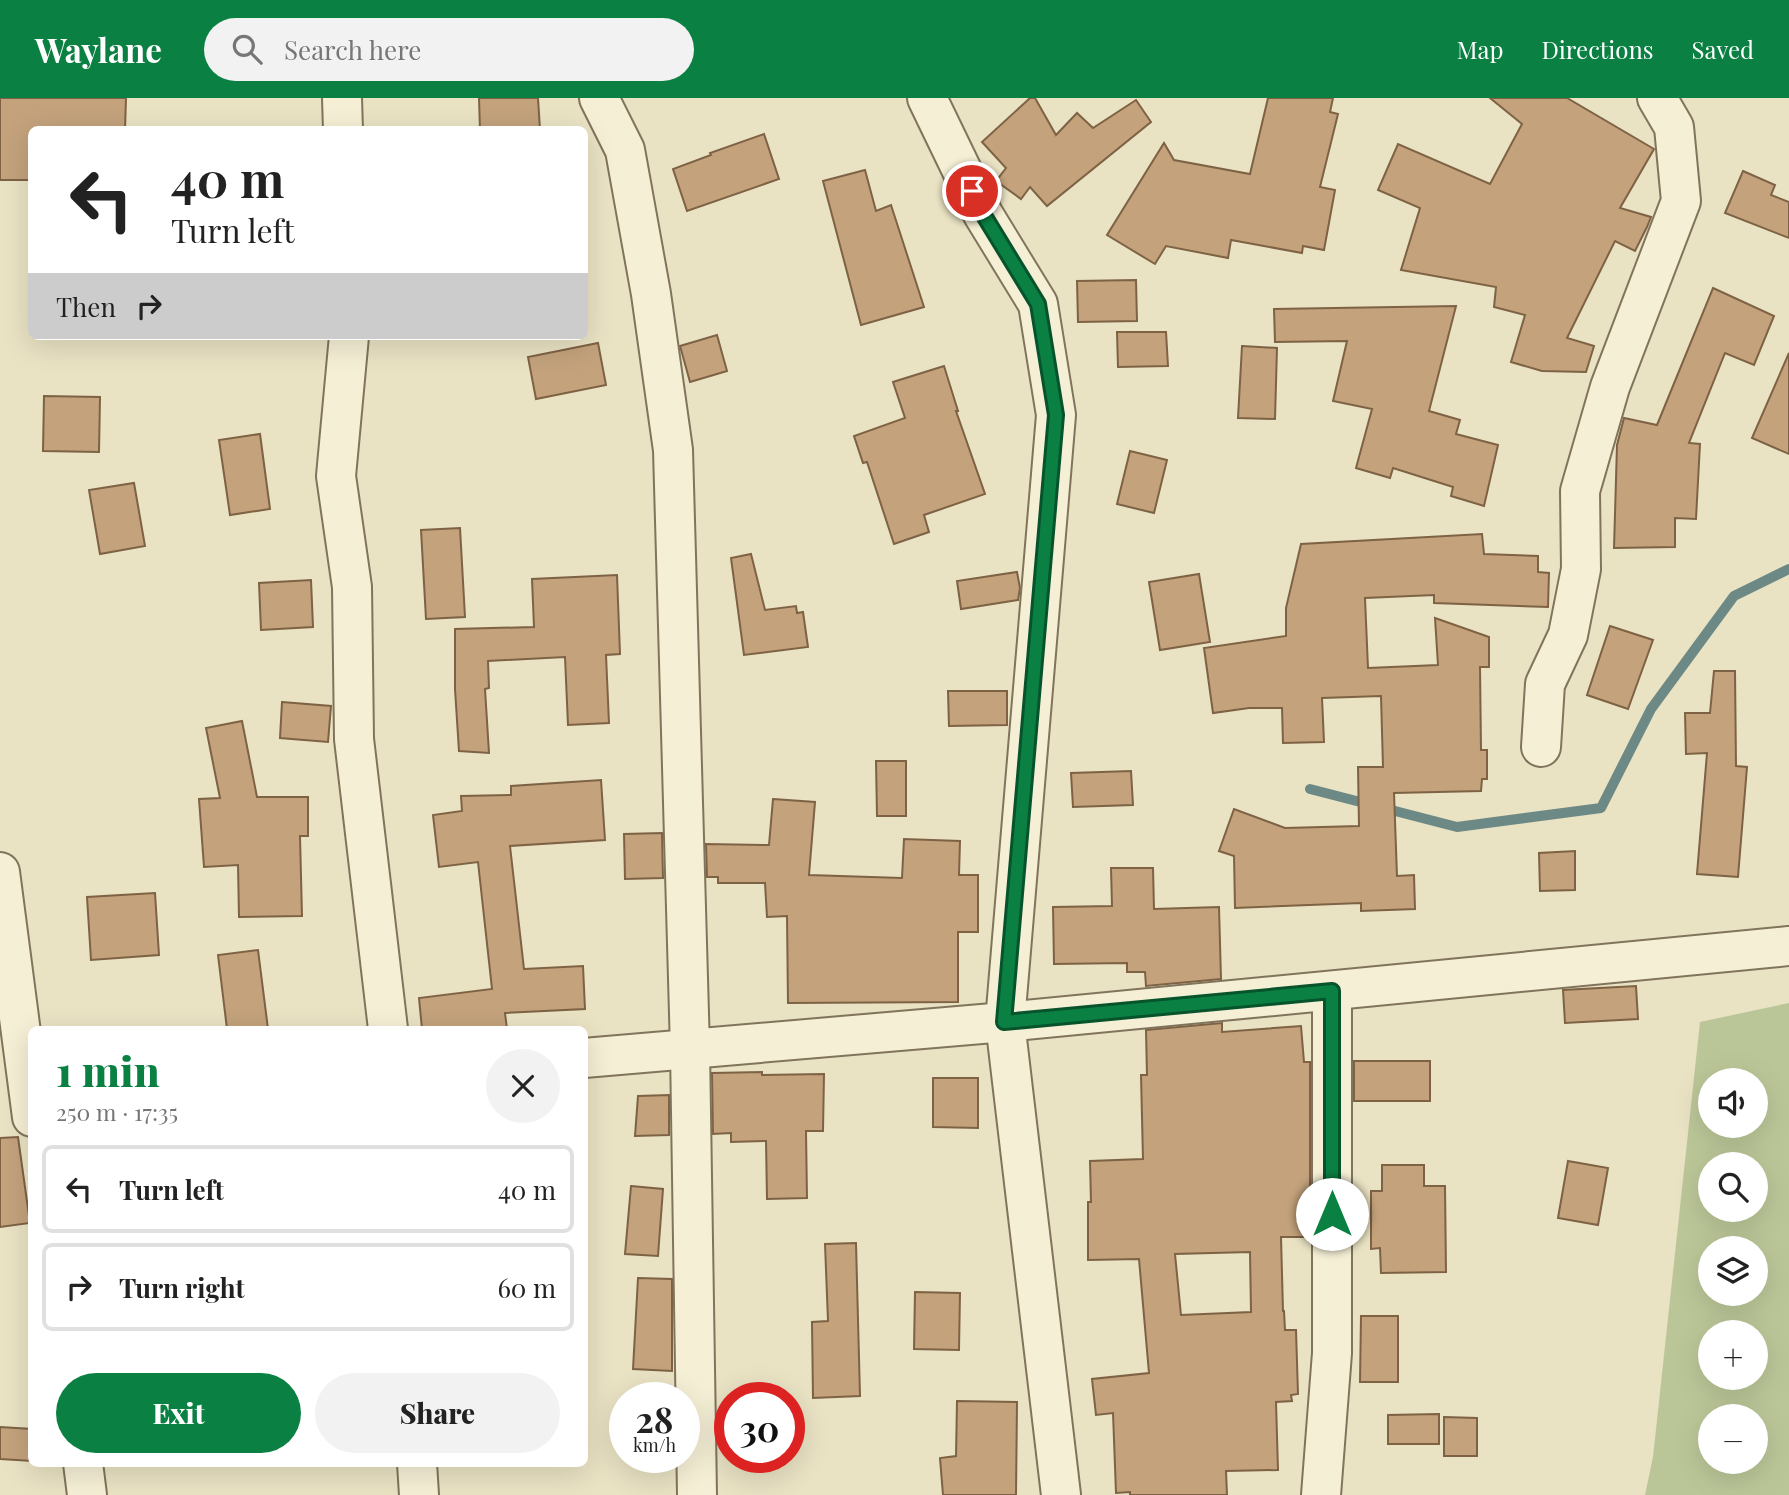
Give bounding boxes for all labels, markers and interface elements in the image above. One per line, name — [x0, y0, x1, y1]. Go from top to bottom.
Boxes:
search box — [204, 18, 694, 81]
text: Waylane — [35, 27, 162, 71]
icon: search — [228, 30, 266, 68]
text: Search here — [284, 32, 421, 67]
text: Map — [1457, 33, 1503, 65]
text: Directions — [1541, 33, 1654, 65]
text: Saved — [1692, 33, 1754, 65]
text: 40 m — [171, 145, 284, 210]
icon: left — [56, 154, 147, 245]
pin — [942, 161, 1002, 221]
icon: arrive — [953, 172, 991, 210]
text: Turn left — [171, 208, 295, 251]
icon: right — [130, 287, 168, 325]
text: Then — [56, 289, 116, 324]
text: 1 min — [56, 1042, 160, 1098]
button: close — [486, 1049, 560, 1123]
map controls — [1698, 1068, 1768, 1474]
button: sound — [1698, 1068, 1768, 1138]
text: 250 m · 17:35 — [56, 1096, 178, 1127]
button: search — [1698, 1152, 1768, 1222]
icon: left — [60, 1170, 98, 1208]
text: Turn left — [119, 1172, 224, 1207]
text: 40 m — [498, 1172, 556, 1207]
position arrow — [1295, 1177, 1369, 1251]
button: layers — [1698, 1236, 1768, 1306]
icon: right — [60, 1268, 98, 1306]
text: Turn right — [119, 1270, 245, 1305]
text: 60 m — [497, 1270, 556, 1305]
button: + — [1698, 1320, 1768, 1390]
button: Exit — [56, 1373, 301, 1453]
button: Share — [315, 1373, 560, 1453]
speed limit sign: 30 — [714, 1382, 805, 1473]
text: 28 — [636, 1395, 673, 1442]
button: − — [1698, 1404, 1768, 1474]
text: km/h — [633, 1433, 676, 1457]

